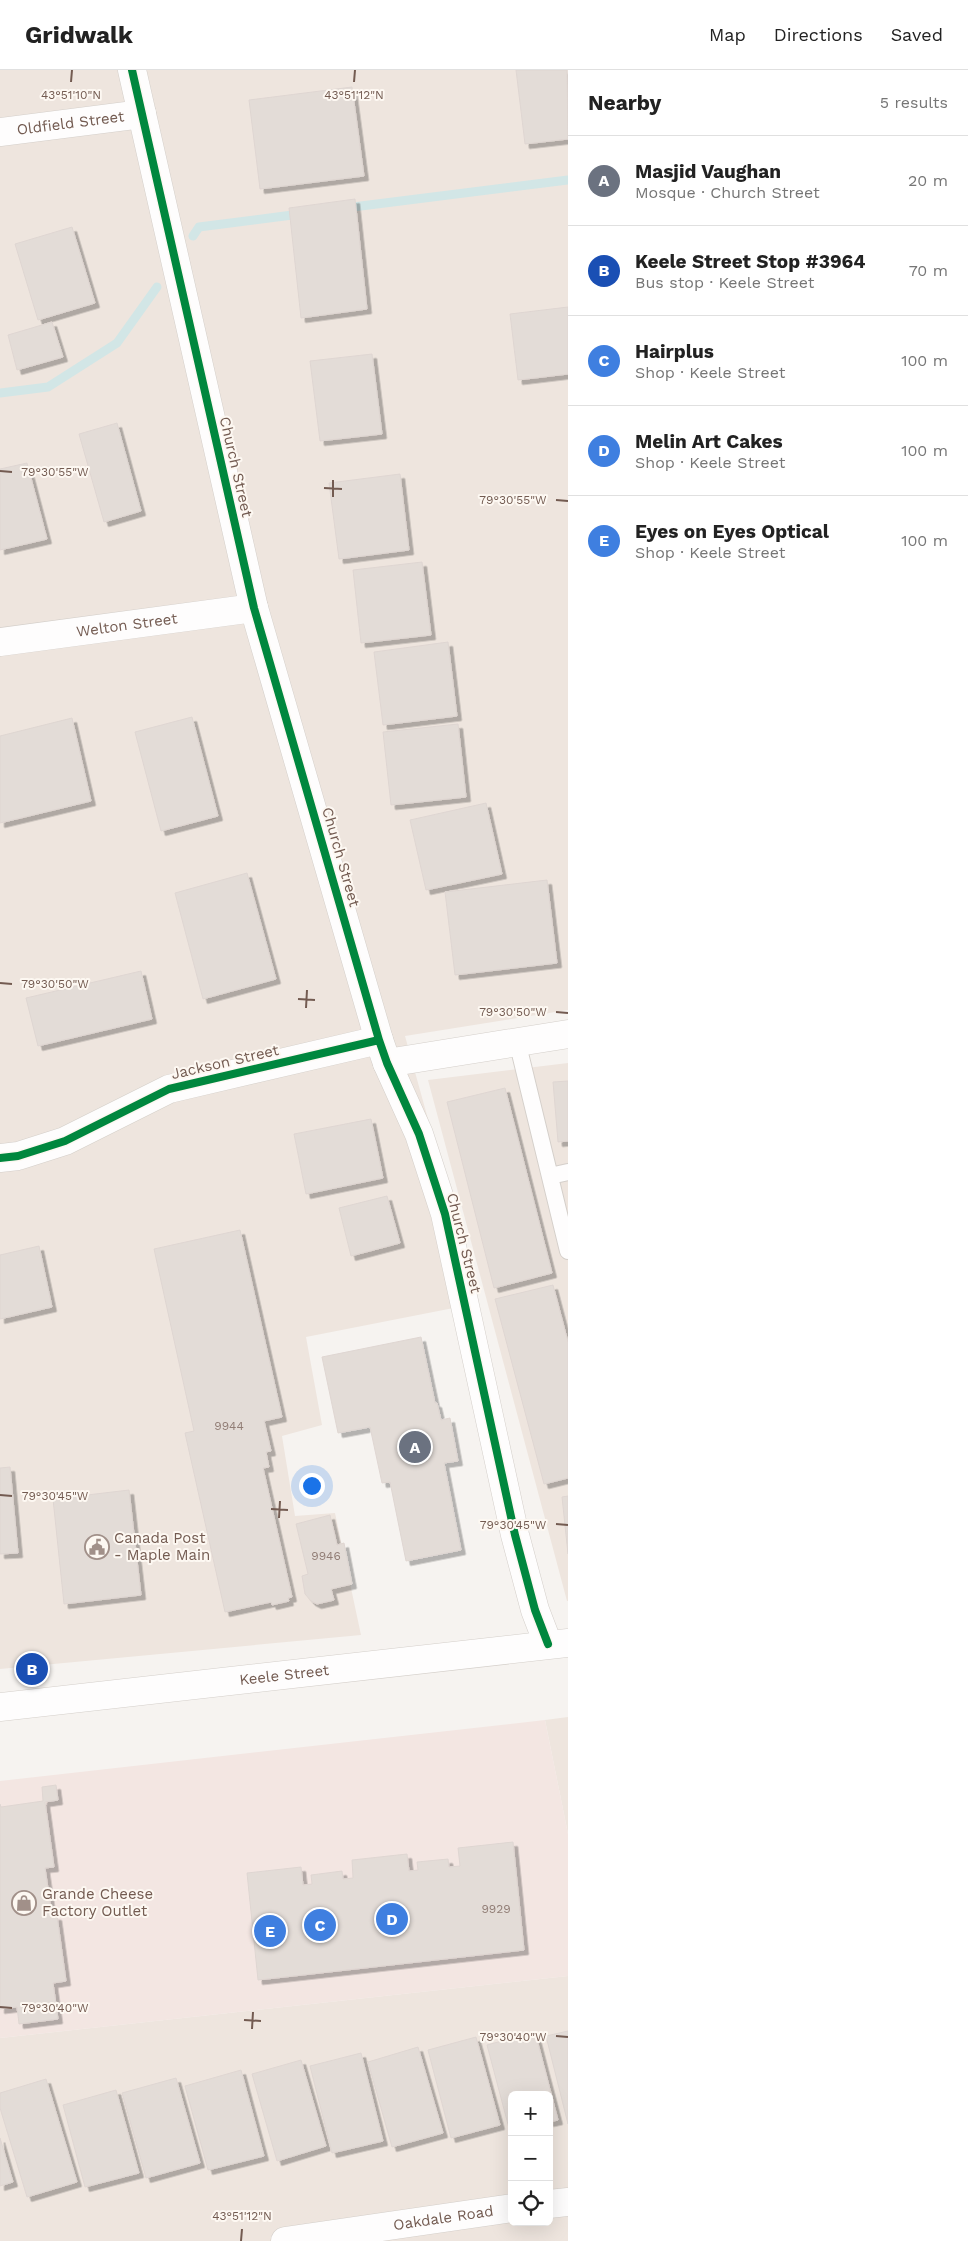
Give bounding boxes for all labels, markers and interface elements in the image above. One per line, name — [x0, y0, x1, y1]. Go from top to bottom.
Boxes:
text: Gridwalk — [25, 21, 133, 49]
text: Map — [709, 24, 746, 45]
text: Directions — [774, 24, 863, 45]
text: Saved — [891, 24, 943, 45]
text: 43°51'10"N — [41, 88, 101, 102]
text: 43°51'12"N — [324, 88, 384, 102]
text: Nearby — [588, 90, 661, 115]
text: 5 results — [880, 93, 948, 112]
street label: Oldfield Street — [16, 107, 126, 139]
text: Masjid Vaughan — [635, 160, 781, 183]
text: A — [599, 171, 609, 190]
text: 20 m — [908, 171, 948, 190]
text: Mosque · Church Street — [635, 183, 820, 202]
text: Keele Street Stop #3964 — [635, 250, 866, 273]
text: B — [599, 261, 609, 280]
text: 70 m — [909, 261, 948, 280]
text: Bus stop · Keele Street — [635, 273, 815, 292]
text: Hairplus — [635, 340, 714, 363]
text: C — [599, 351, 609, 370]
text: 100 m — [901, 351, 948, 370]
text: Shop · Keele Street — [635, 363, 785, 382]
street label: Church Street — [216, 415, 256, 520]
text: Melin Art Cakes — [635, 430, 783, 453]
text: D — [598, 441, 610, 460]
text: 100 m — [901, 441, 948, 460]
text: Shop · Keele Street — [635, 453, 785, 472]
text: 79°30'55"W — [21, 465, 89, 479]
text: 79°30'55"W — [479, 493, 547, 507]
text: Eyes on Eyes Optical — [635, 520, 829, 543]
text: E — [599, 531, 609, 550]
text: 100 m — [901, 531, 948, 550]
text: Shop · Keele Street — [635, 543, 785, 562]
street label: Welton Street — [75, 609, 179, 641]
street label: Church Street — [318, 805, 364, 910]
text: 79°30'50"W — [21, 977, 89, 991]
text: 79°30'50"W — [479, 1005, 547, 1019]
street label: Jackson Street — [169, 1041, 281, 1083]
street label: Church Street — [443, 1191, 485, 1296]
house number: 9944 — [214, 1419, 244, 1433]
pin: A — [399, 1428, 431, 1466]
your location — [299, 1473, 325, 1499]
text: 79°30'45"W — [22, 1489, 89, 1503]
text: 79°30'45"W — [480, 1518, 547, 1532]
place label: Canada Post - Maple Main — [114, 1529, 210, 1564]
public building icon: Canada Post - Maple Main — [84, 1534, 110, 1560]
house number: 9946 — [311, 1549, 341, 1563]
pin: B — [16, 1650, 48, 1688]
street label: Keele Street — [238, 1661, 331, 1689]
place label: Grande Cheese Factory Outlet — [42, 1885, 153, 1920]
shop icon: Grande Cheese Factory Outlet — [11, 1890, 37, 1916]
pin: D — [376, 1900, 408, 1938]
house number: 9929 — [481, 1902, 511, 1916]
pin: C — [304, 1906, 336, 1944]
pin: E — [254, 1912, 286, 1950]
text: 79°30'40"W — [22, 2001, 89, 2015]
text: 79°30'40"W — [480, 2030, 547, 2044]
map controls — [508, 2091, 553, 2226]
button: + — [508, 2091, 553, 2136]
button: − — [508, 2136, 553, 2181]
button: locate — [508, 2181, 553, 2226]
street label: Oakdale Road — [392, 2202, 495, 2234]
text: 43°51'12"N — [212, 2209, 272, 2223]

